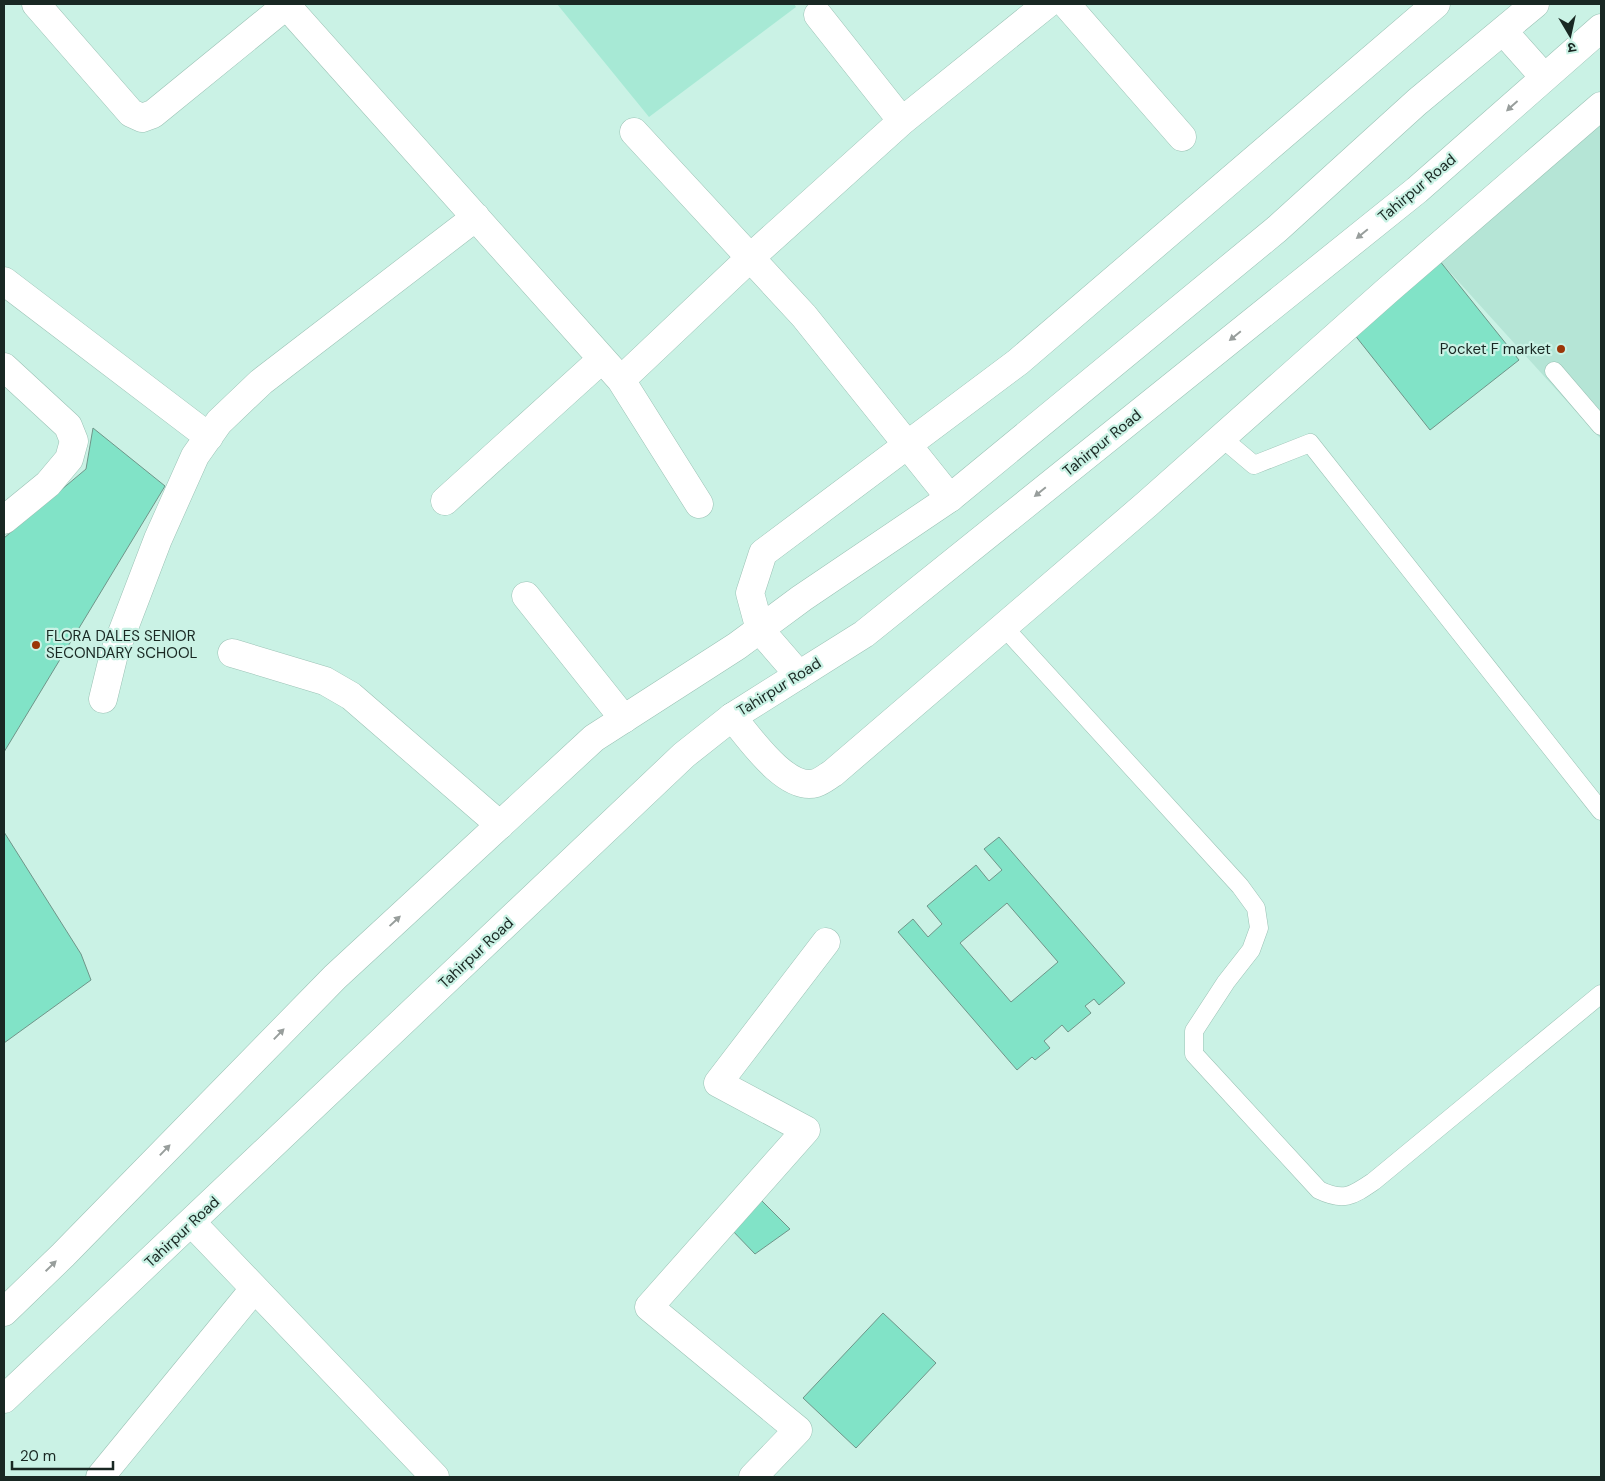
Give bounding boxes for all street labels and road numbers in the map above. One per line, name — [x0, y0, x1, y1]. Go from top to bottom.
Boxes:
street label: Tahirpur Road — [1374, 150, 1460, 226]
street label: Tahirpur Road — [1059, 405, 1145, 481]
street label: Tahirpur Road — [733, 653, 825, 721]
street label: Tahirpur Road — [434, 913, 518, 993]
street label: Tahirpur Road — [140, 1192, 224, 1272]

